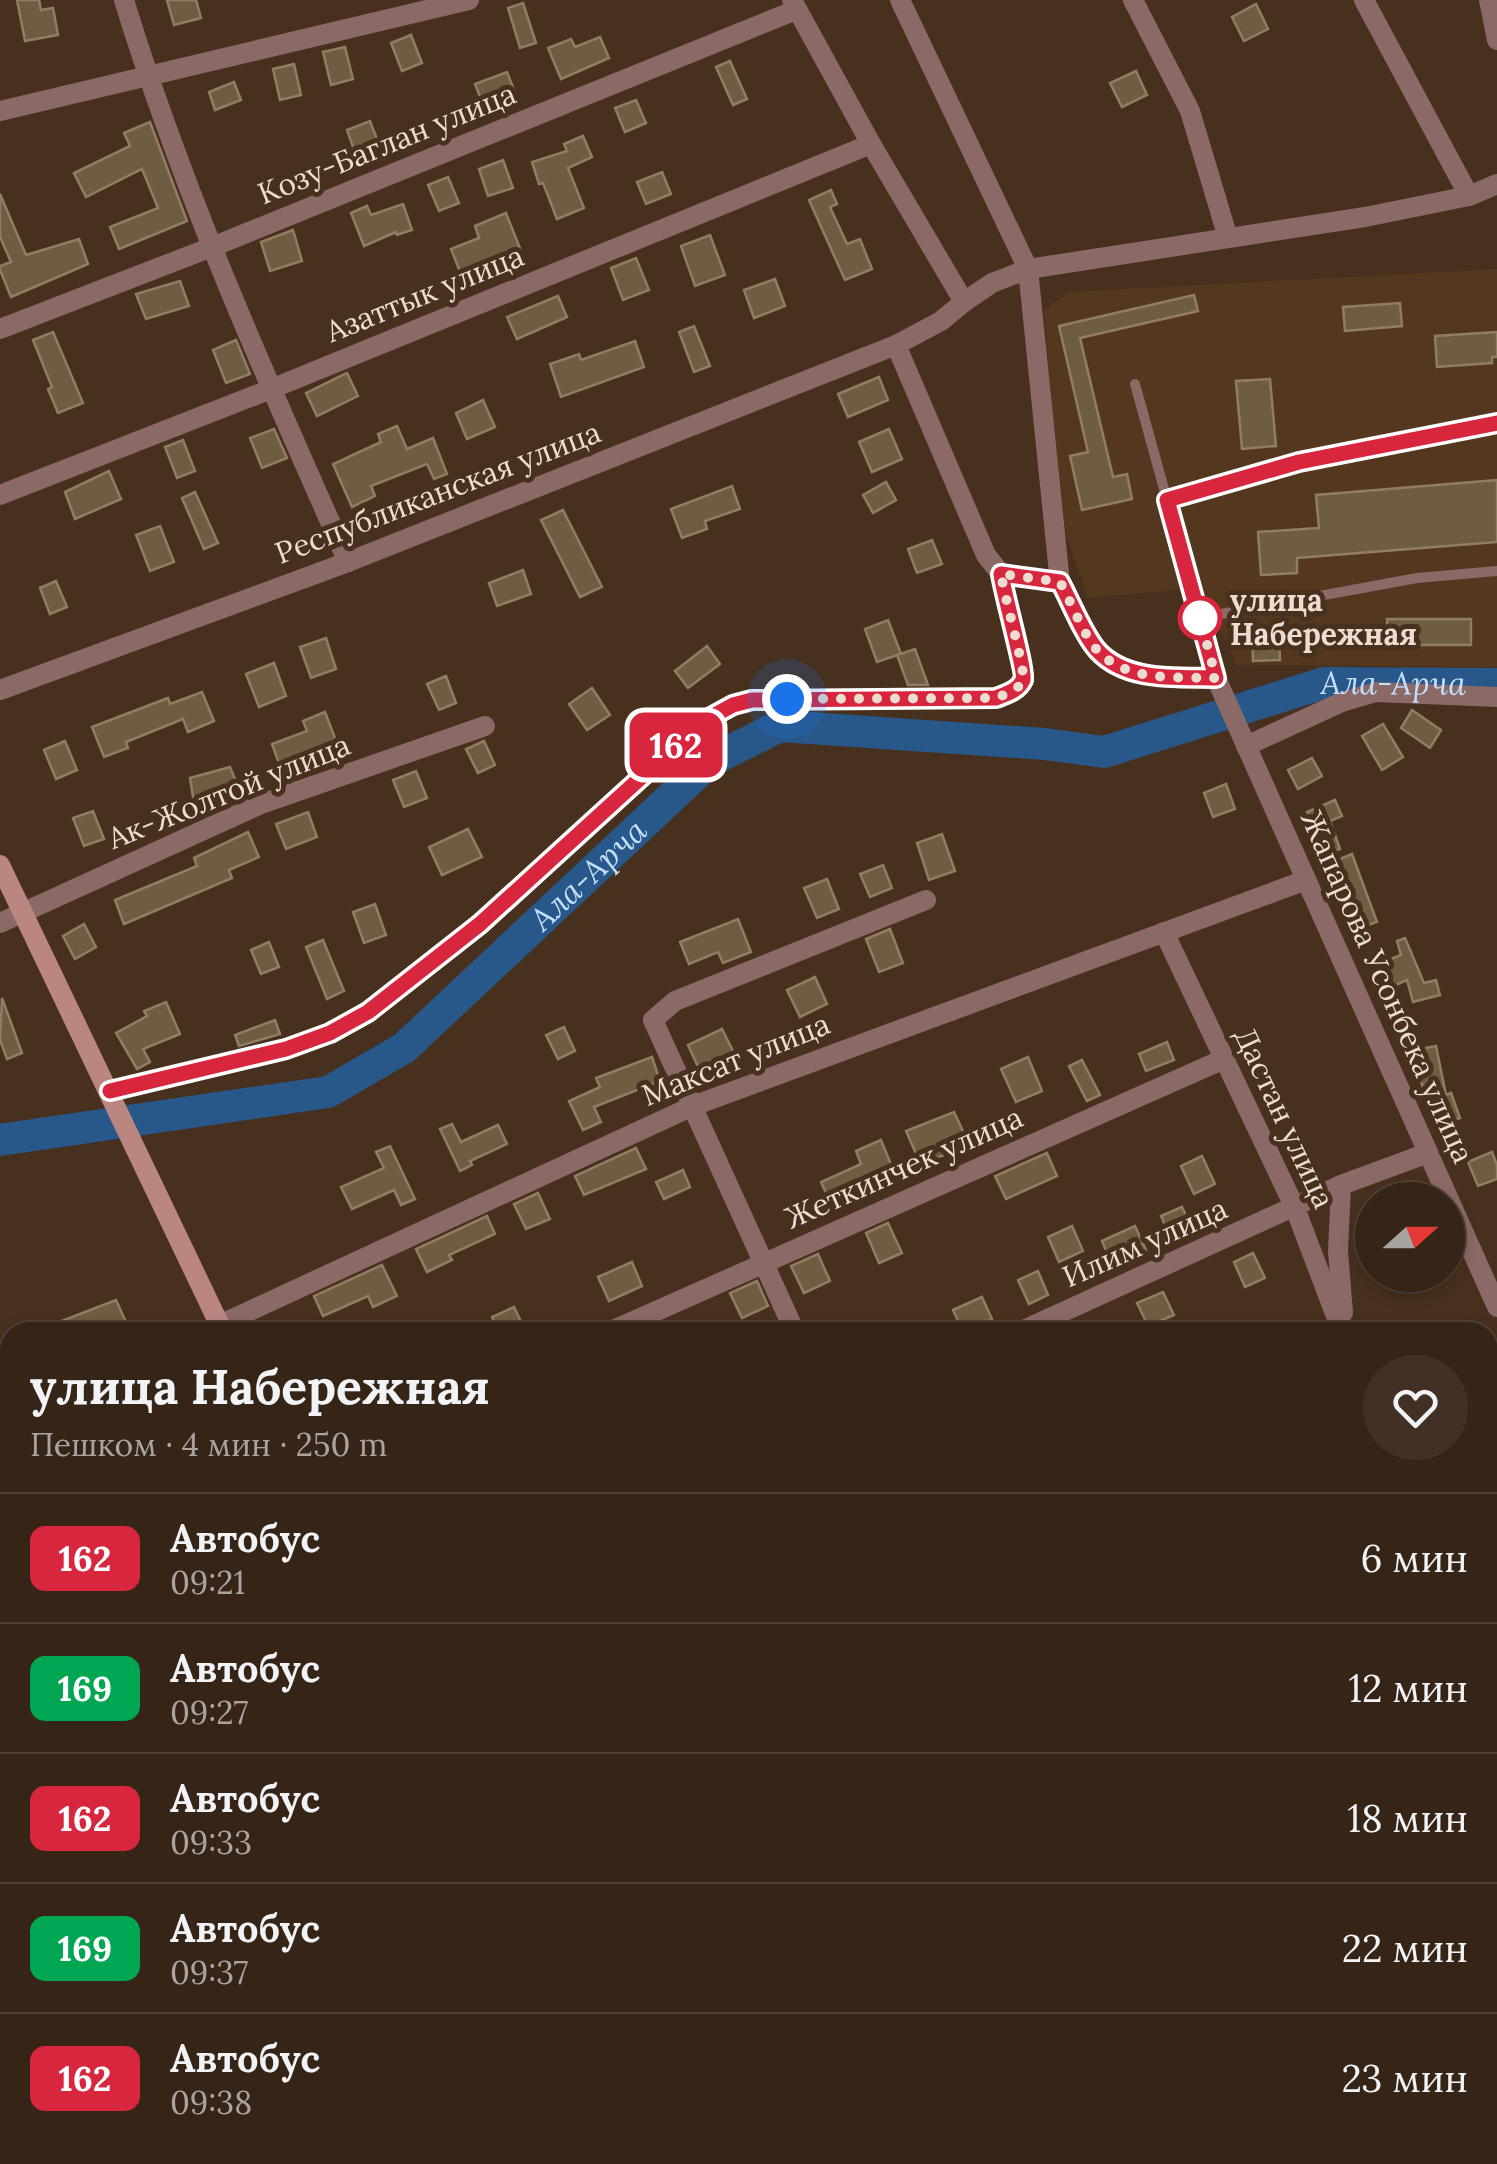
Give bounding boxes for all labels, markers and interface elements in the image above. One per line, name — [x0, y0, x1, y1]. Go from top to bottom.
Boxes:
street label: Козу-Баглан улица — [252, 74, 521, 213]
street label: Азаттык улица — [319, 236, 530, 351]
street label: Республиканская улица — [270, 412, 606, 573]
place label: улица Набережная — [1230, 581, 1417, 653]
marker: улица Набережная — [1179, 597, 1221, 639]
water label: Ала-Арча — [1319, 662, 1466, 704]
your location — [762, 674, 812, 724]
line badge: 162 — [618, 712, 734, 778]
text: 162 — [650, 723, 703, 768]
street label: Ак-Жолтой улица — [101, 725, 356, 858]
street label: Жапарова Усонбека улица — [1292, 805, 1483, 1169]
water label: Ала-Арча — [520, 810, 655, 940]
street label: Максат улица — [636, 1004, 836, 1115]
street label: Дастан улица — [1226, 1021, 1343, 1215]
street label: Жеткинчек улица — [779, 1098, 1029, 1238]
north arrow — [1355, 1182, 1465, 1292]
map controls — [1355, 1182, 1465, 1292]
street label: Илим улица — [1056, 1189, 1233, 1296]
button: heart — [1363, 1355, 1468, 1460]
text: улица Набережная — [30, 1356, 490, 1417]
text: Пешком · 4 мин · 250 m — [30, 1424, 387, 1465]
text: Автобус — [170, 1514, 320, 1562]
text: 6 мин — [1361, 1534, 1468, 1582]
text: 162 — [59, 1536, 112, 1581]
text: 09:21 — [170, 1562, 245, 1603]
text: Автобус — [170, 1644, 320, 1692]
text: 12 мин — [1348, 1664, 1468, 1712]
text: 169 — [58, 1666, 112, 1711]
text: 09:27 — [170, 1692, 248, 1733]
text: Автобус — [170, 1774, 320, 1822]
text: 18 мин — [1347, 1794, 1468, 1842]
text: 162 — [59, 1796, 112, 1841]
text: 09:33 — [170, 1822, 252, 1863]
text: Автобус — [170, 1904, 320, 1952]
text: 22 мин — [1342, 1924, 1468, 1972]
text: 169 — [58, 1926, 112, 1971]
text: 09:37 — [170, 1952, 248, 1993]
text: Автобус — [170, 2034, 320, 2082]
text: 23 мин — [1341, 2054, 1468, 2102]
text: 162 — [59, 2056, 112, 2101]
text: 09:38 — [170, 2082, 252, 2123]

